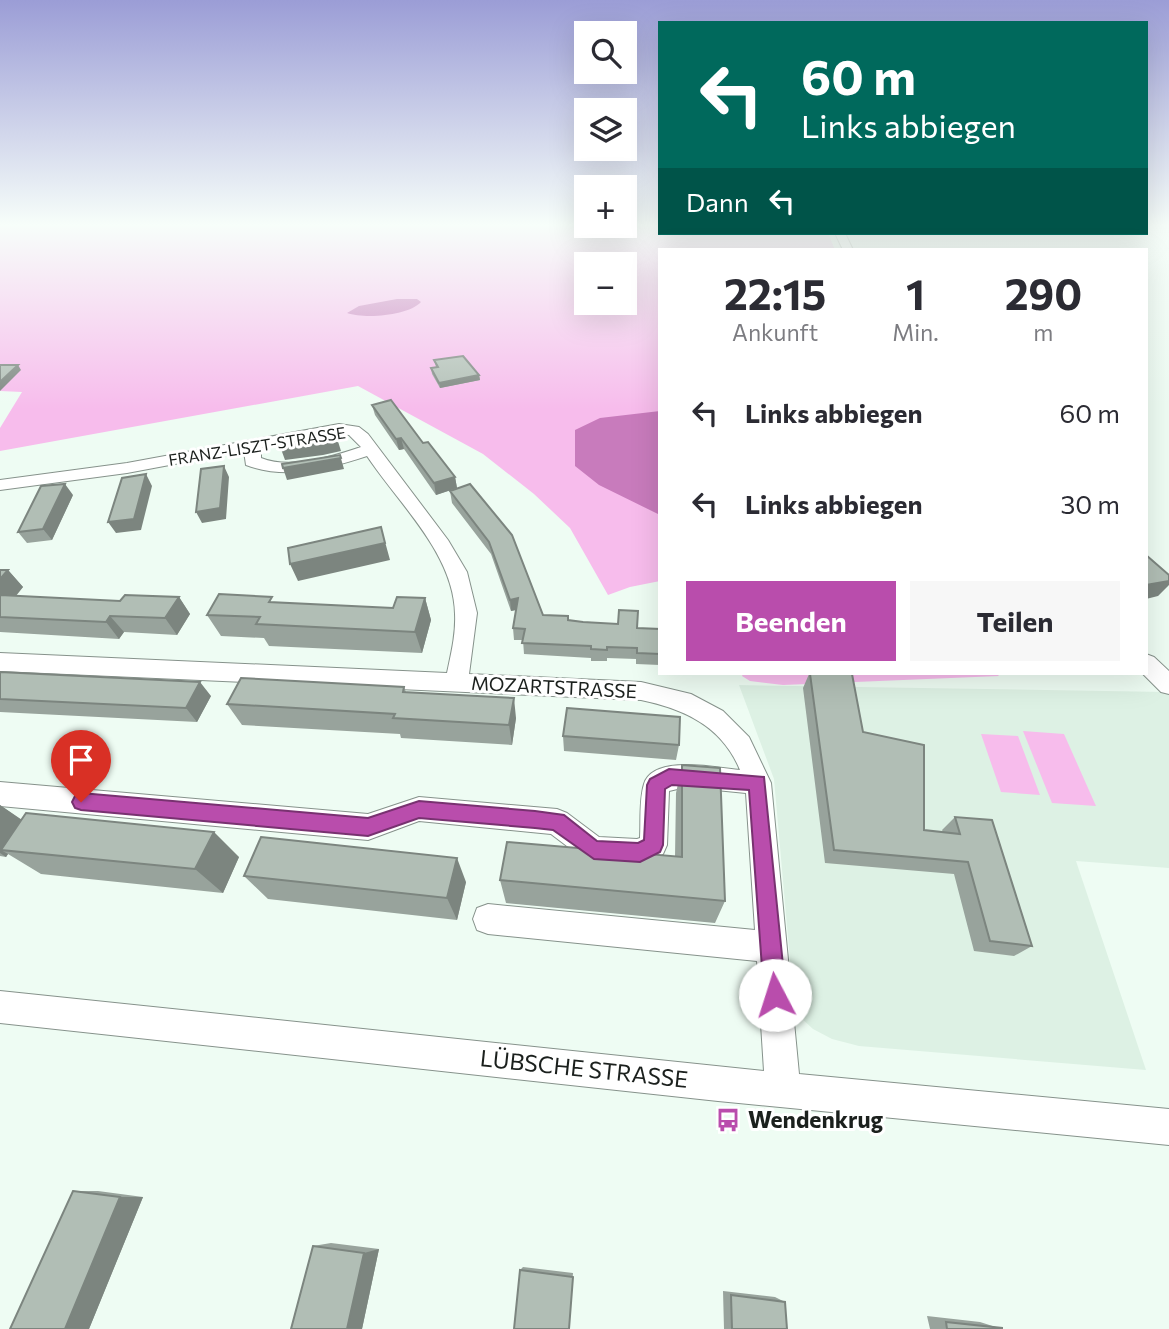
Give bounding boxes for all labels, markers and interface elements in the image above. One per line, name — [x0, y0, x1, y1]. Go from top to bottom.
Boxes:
map controls — [574, 21, 637, 315]
button: search — [574, 21, 637, 84]
text: 60 m — [801, 45, 916, 105]
icon: left — [686, 49, 777, 140]
button: layers — [574, 98, 637, 161]
text: Links abbiegen — [801, 105, 1016, 145]
button: + — [574, 175, 637, 238]
icon: left — [763, 182, 801, 220]
text: Dann — [686, 186, 749, 217]
button: − — [574, 252, 637, 315]
text: 22:15 — [724, 267, 826, 319]
text: 1 — [906, 267, 925, 319]
text: 290 — [1005, 267, 1082, 319]
text: Ankunft — [732, 318, 818, 346]
text: Min. — [892, 318, 939, 346]
text: m — [1033, 318, 1053, 346]
icon: left — [686, 394, 724, 432]
text: Links abbiegen — [745, 397, 923, 428]
text: 60 m — [1060, 397, 1120, 428]
street label: FRANZ-LISZT-STRASSE — [167, 422, 347, 469]
icon: left — [686, 485, 724, 523]
text: Links abbiegen — [745, 488, 923, 519]
text: 30 m — [1061, 488, 1120, 519]
button: Beenden — [686, 581, 896, 661]
button: Teilen — [910, 581, 1120, 661]
street label: MOZARTSTRASSE — [471, 671, 637, 702]
pin — [51, 730, 111, 802]
icon: arrive — [62, 741, 100, 779]
position arrow — [738, 958, 812, 1032]
street label: LÜBSCHE STRASSE — [479, 1043, 689, 1093]
place label: Wendenkrug — [748, 1105, 884, 1133]
bus stop icon: Wendenkrug — [714, 1106, 742, 1134]

